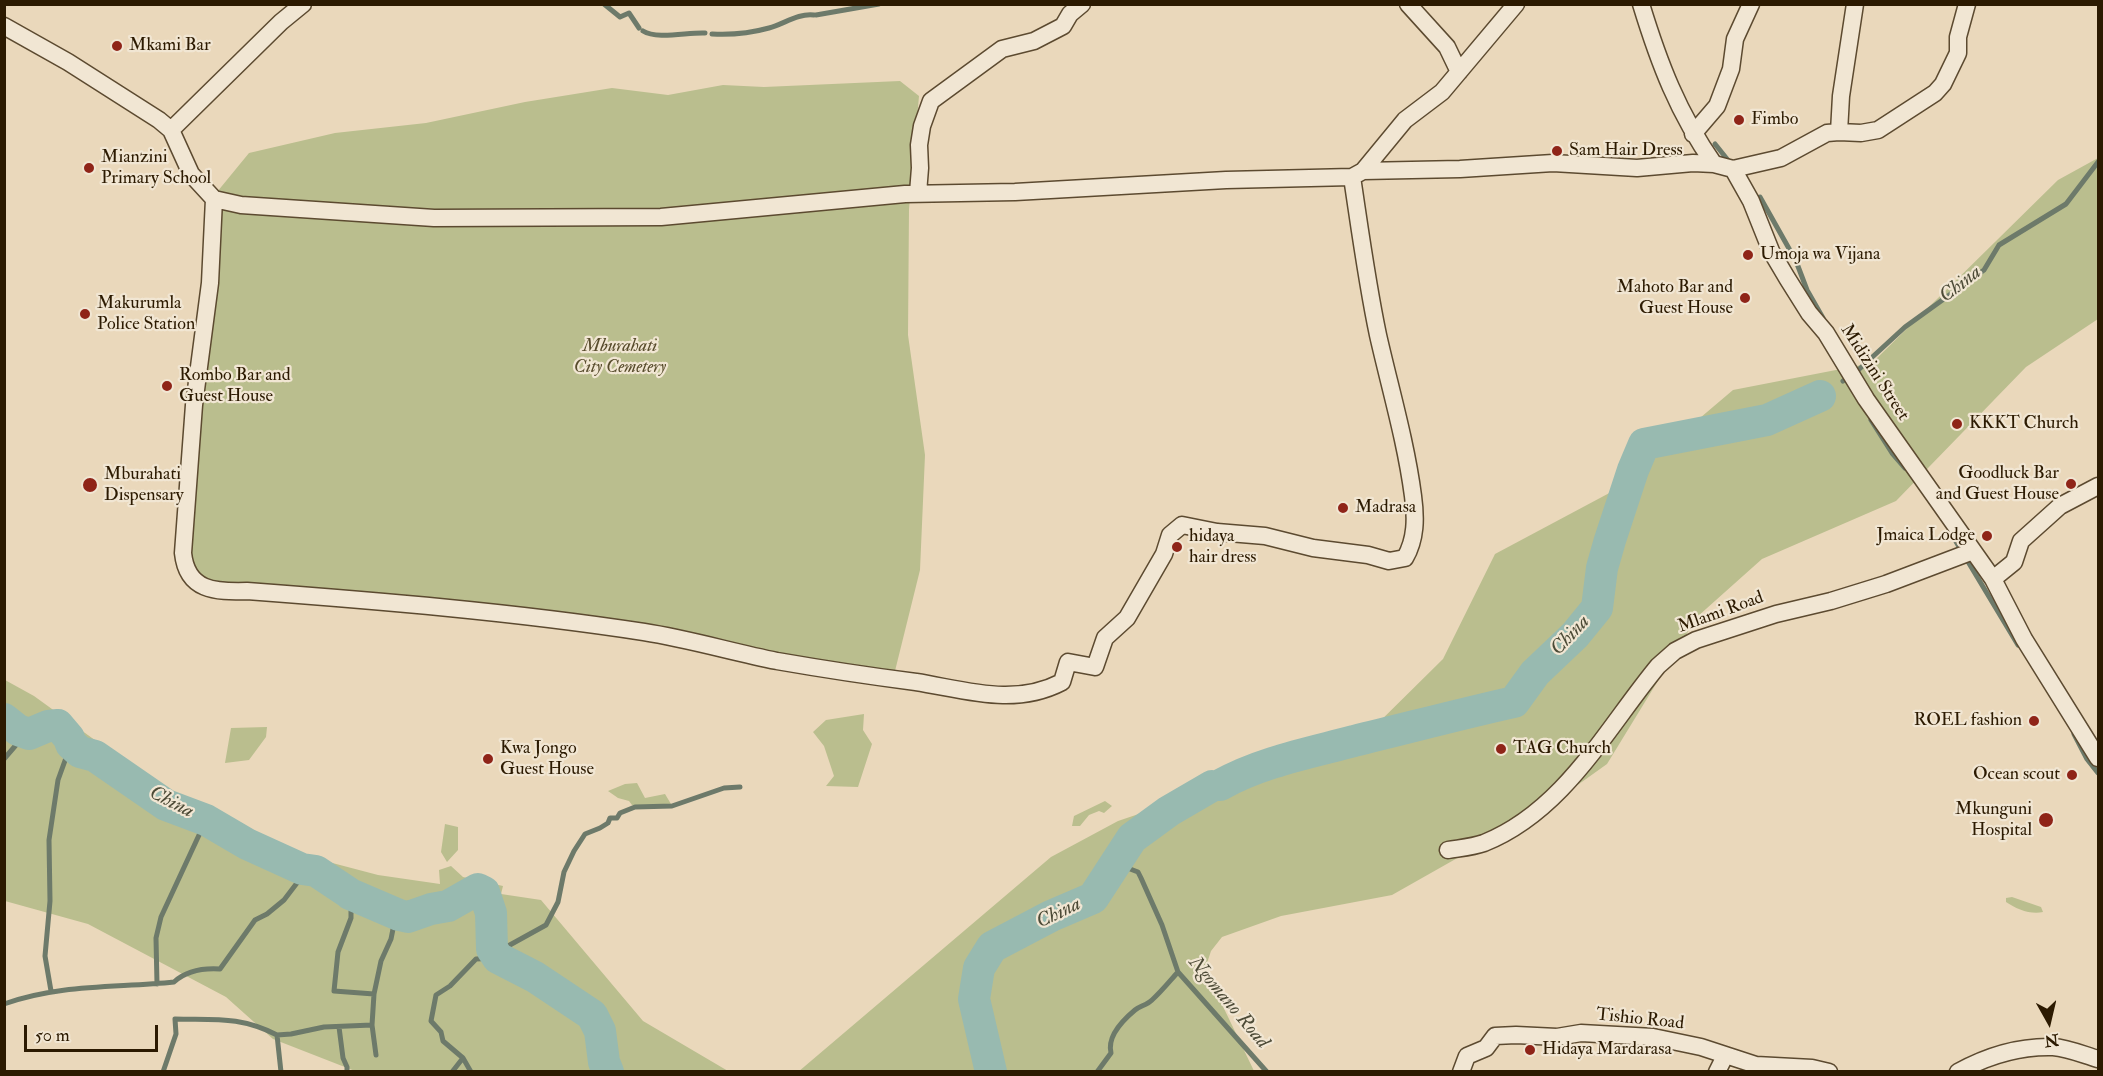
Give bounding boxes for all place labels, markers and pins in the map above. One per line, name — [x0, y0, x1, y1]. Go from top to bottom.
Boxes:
place label: Mkami Bar — [129, 35, 211, 57]
marker: Mkami Bar — [110, 39, 124, 53]
place label: Fimbo — [1751, 109, 1798, 131]
marker: Fimbo — [1732, 113, 1746, 127]
place label: Sam Hair Dress — [1569, 140, 1683, 162]
marker: Sam Hair Dress — [1550, 144, 1564, 158]
place label: Mianzini Primary School — [101, 147, 211, 190]
marker: Mianzini Primary School — [82, 161, 96, 175]
place label: Umoja wa Vijana — [1760, 244, 1880, 266]
marker: Umoja wa Vijana — [1741, 248, 1755, 262]
place label: Mahoto Bar and Guest House — [1617, 277, 1733, 320]
marker: Mahoto Bar and Guest House — [1738, 291, 1752, 305]
place label: Makurumla Police Station — [97, 293, 195, 336]
marker: Makurumla Police Station — [78, 307, 92, 321]
place label: Rombo Bar and Guest House — [179, 365, 291, 407]
marker: Rombo Bar and Guest House — [160, 379, 174, 393]
place label: KKKT Church — [1969, 413, 2079, 435]
marker: KKKT Church — [1950, 417, 1964, 431]
place label: Goodluck Bar and Guest House — [1936, 463, 2059, 506]
place label: Mburahati Dispensary — [104, 464, 184, 506]
marker: Mburahati Dispensary — [81, 476, 99, 494]
marker: Goodluck Bar and Guest House — [2064, 477, 2078, 491]
place label: Madrasa — [1355, 497, 1416, 519]
marker: Madrasa — [1336, 501, 1350, 515]
place label: Jmaica Lodge — [1877, 525, 1975, 547]
place label: hidaya hair dress — [1189, 526, 1256, 568]
marker: Jmaica Lodge — [1980, 529, 1994, 543]
marker: hidaya hair dress — [1170, 540, 1184, 554]
place label: ROEL fashion — [1914, 710, 2022, 732]
marker: ROEL fashion — [2027, 714, 2041, 728]
place label: Kwa Jongo Guest House — [500, 738, 594, 780]
place label: TAG Church — [1513, 738, 1611, 760]
marker: TAG Church — [1494, 742, 1508, 756]
marker: Kwa Jongo Guest House — [481, 752, 495, 766]
place label: Ocean scout — [1973, 764, 2060, 786]
marker: Ocean scout — [2065, 768, 2079, 782]
place label: Mkunguni Hospital — [1955, 799, 2032, 842]
marker: Mkunguni Hospital — [2037, 811, 2055, 829]
place label: Hidaya Mardarasa — [1542, 1039, 1672, 1061]
marker: Hidaya Mardarasa — [1523, 1043, 1537, 1057]

